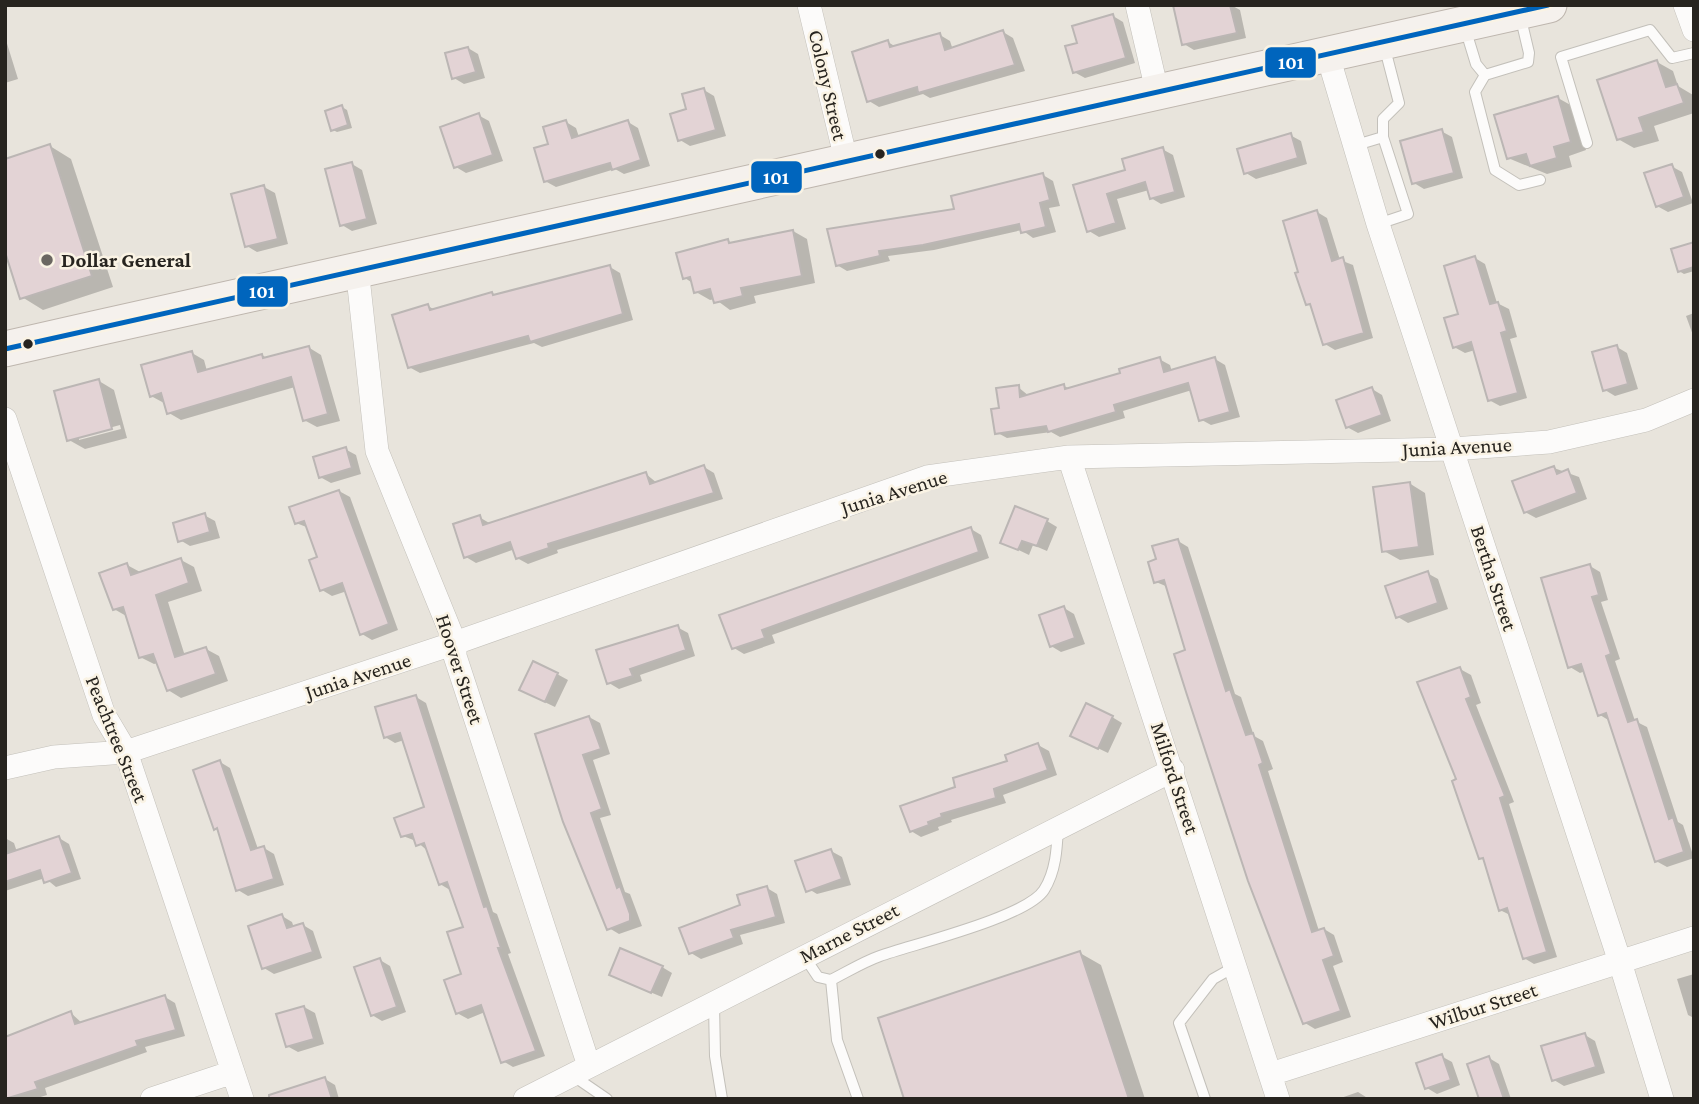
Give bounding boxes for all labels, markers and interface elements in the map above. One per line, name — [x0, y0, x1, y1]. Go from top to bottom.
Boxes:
street label: Colony Street — [804, 27, 853, 144]
line badge: 101 — [1264, 46, 1317, 79]
text: 101 — [1278, 52, 1304, 73]
unlabelled marker — [873, 147, 887, 161]
line badge: 101 — [750, 160, 803, 194]
text: 101 — [763, 167, 789, 188]
place label: Dollar General — [61, 248, 191, 272]
marker: Dollar General — [39, 252, 55, 268]
line badge: 101 — [236, 275, 289, 308]
text: 101 — [249, 281, 275, 302]
unlabelled marker — [21, 337, 35, 351]
street label: Junia Avenue — [1400, 432, 1512, 462]
street label: Junia Avenue — [836, 464, 950, 520]
street label: Bertha Street — [1466, 522, 1523, 635]
street label: Hoover Street — [431, 611, 489, 728]
street label: Junia Avenue — [300, 648, 414, 705]
street label: Peachtree Street — [81, 672, 154, 807]
street label: Milford Street — [1146, 719, 1205, 838]
street label: Marne Street — [795, 897, 904, 968]
street label: Wilbur Street — [1426, 977, 1541, 1035]

